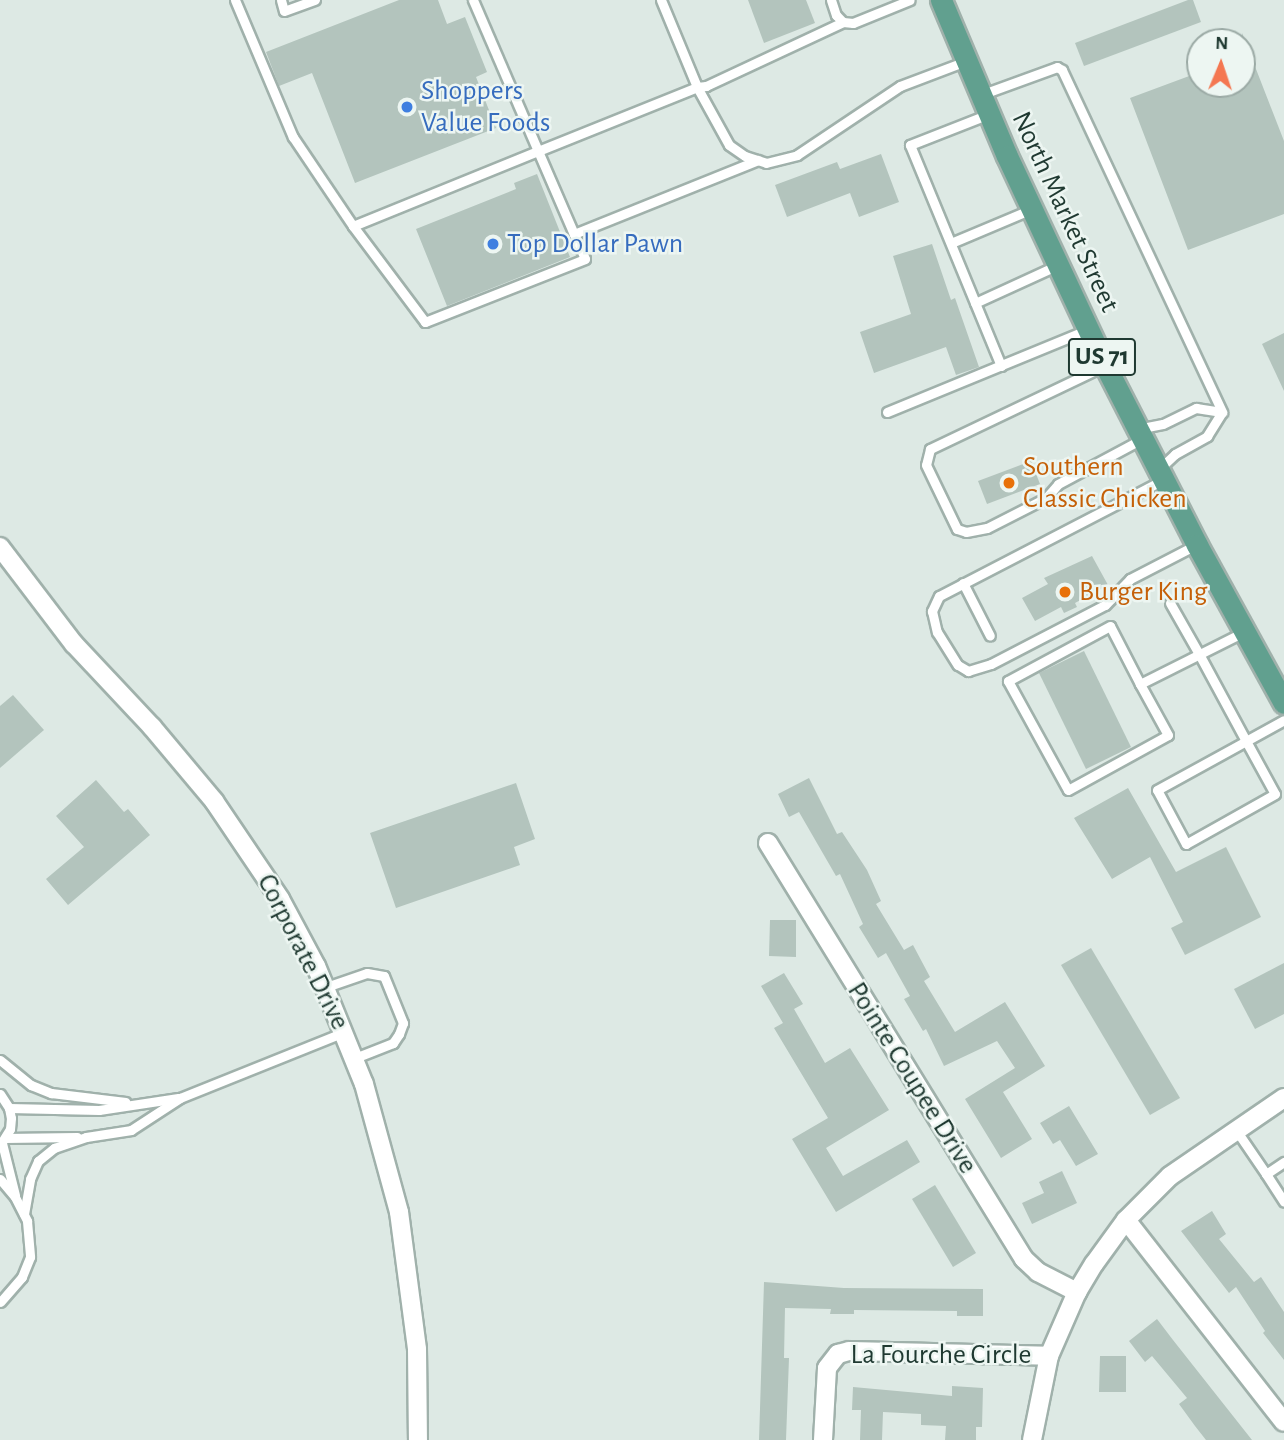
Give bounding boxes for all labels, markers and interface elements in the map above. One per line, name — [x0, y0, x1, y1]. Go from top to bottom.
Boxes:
north arrow — [1186, 28, 1256, 98]
text: N — [1215, 34, 1229, 53]
place label: Shoppers Value Foods — [421, 74, 550, 140]
marker: Shoppers Value Foods — [399, 99, 415, 115]
street label: North Market Street — [1004, 106, 1126, 318]
place label: Top Dollar Pawn — [507, 227, 683, 261]
marker: Top Dollar Pawn — [485, 236, 501, 252]
road number: US 71 — [1067, 334, 1137, 380]
place label: Southern Classic Chicken — [1023, 450, 1187, 516]
marker: Southern Classic Chicken — [1001, 475, 1017, 491]
place label: Burger King — [1079, 575, 1207, 609]
marker: Burger King — [1057, 584, 1073, 600]
street label: Corporate Drive — [249, 869, 357, 1035]
street label: Pointe Coupee Drive — [840, 976, 984, 1180]
street label: La Fourche Circle — [851, 1338, 1031, 1372]

